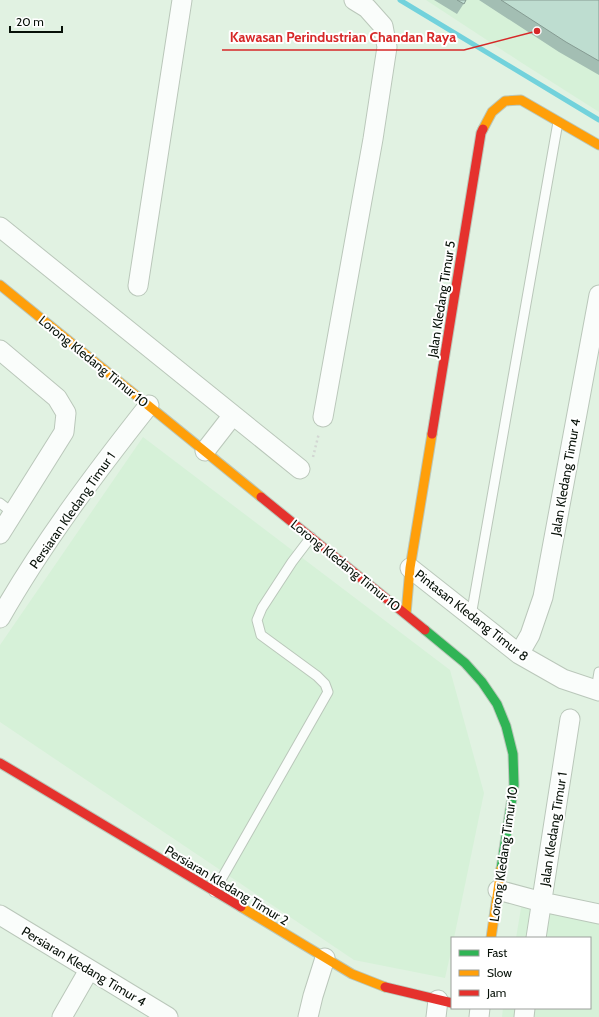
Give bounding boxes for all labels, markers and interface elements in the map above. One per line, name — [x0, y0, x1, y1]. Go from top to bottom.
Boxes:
scale bar — [10, 8, 62, 34]
text: 20 m — [16, 14, 44, 29]
callout: Kawasan Perindustrian Chandan Raya — [222, 24, 464, 50]
text: Kawasan Perindustrian Chandan Raya — [230, 28, 456, 46]
street label: Jalan Kledang Timur 5 — [424, 240, 458, 359]
street label: Lorong Kledang Timur 10 — [36, 312, 152, 410]
street label: Jalan Kledang Timur 4 — [547, 417, 583, 538]
street label: Persiaran Kledang Timur 1 — [26, 448, 118, 572]
street label: Lorong Kledang Timur 10 — [288, 516, 404, 614]
street label: Pintasan Kledang Timur 8 — [412, 566, 532, 664]
street label: Jalan Kledang Timur 1 — [536, 771, 570, 888]
street label: Lorong Kledang Timur 10 — [486, 785, 520, 923]
street label: Persiaran Kledang Timur 2 — [162, 842, 292, 928]
street label: Persiaran Kledang Timur 4 — [19, 922, 150, 1010]
legend — [451, 937, 591, 1009]
text: Fast — [487, 945, 507, 960]
text: Slow — [487, 965, 512, 980]
text: Jam — [486, 985, 506, 1000]

